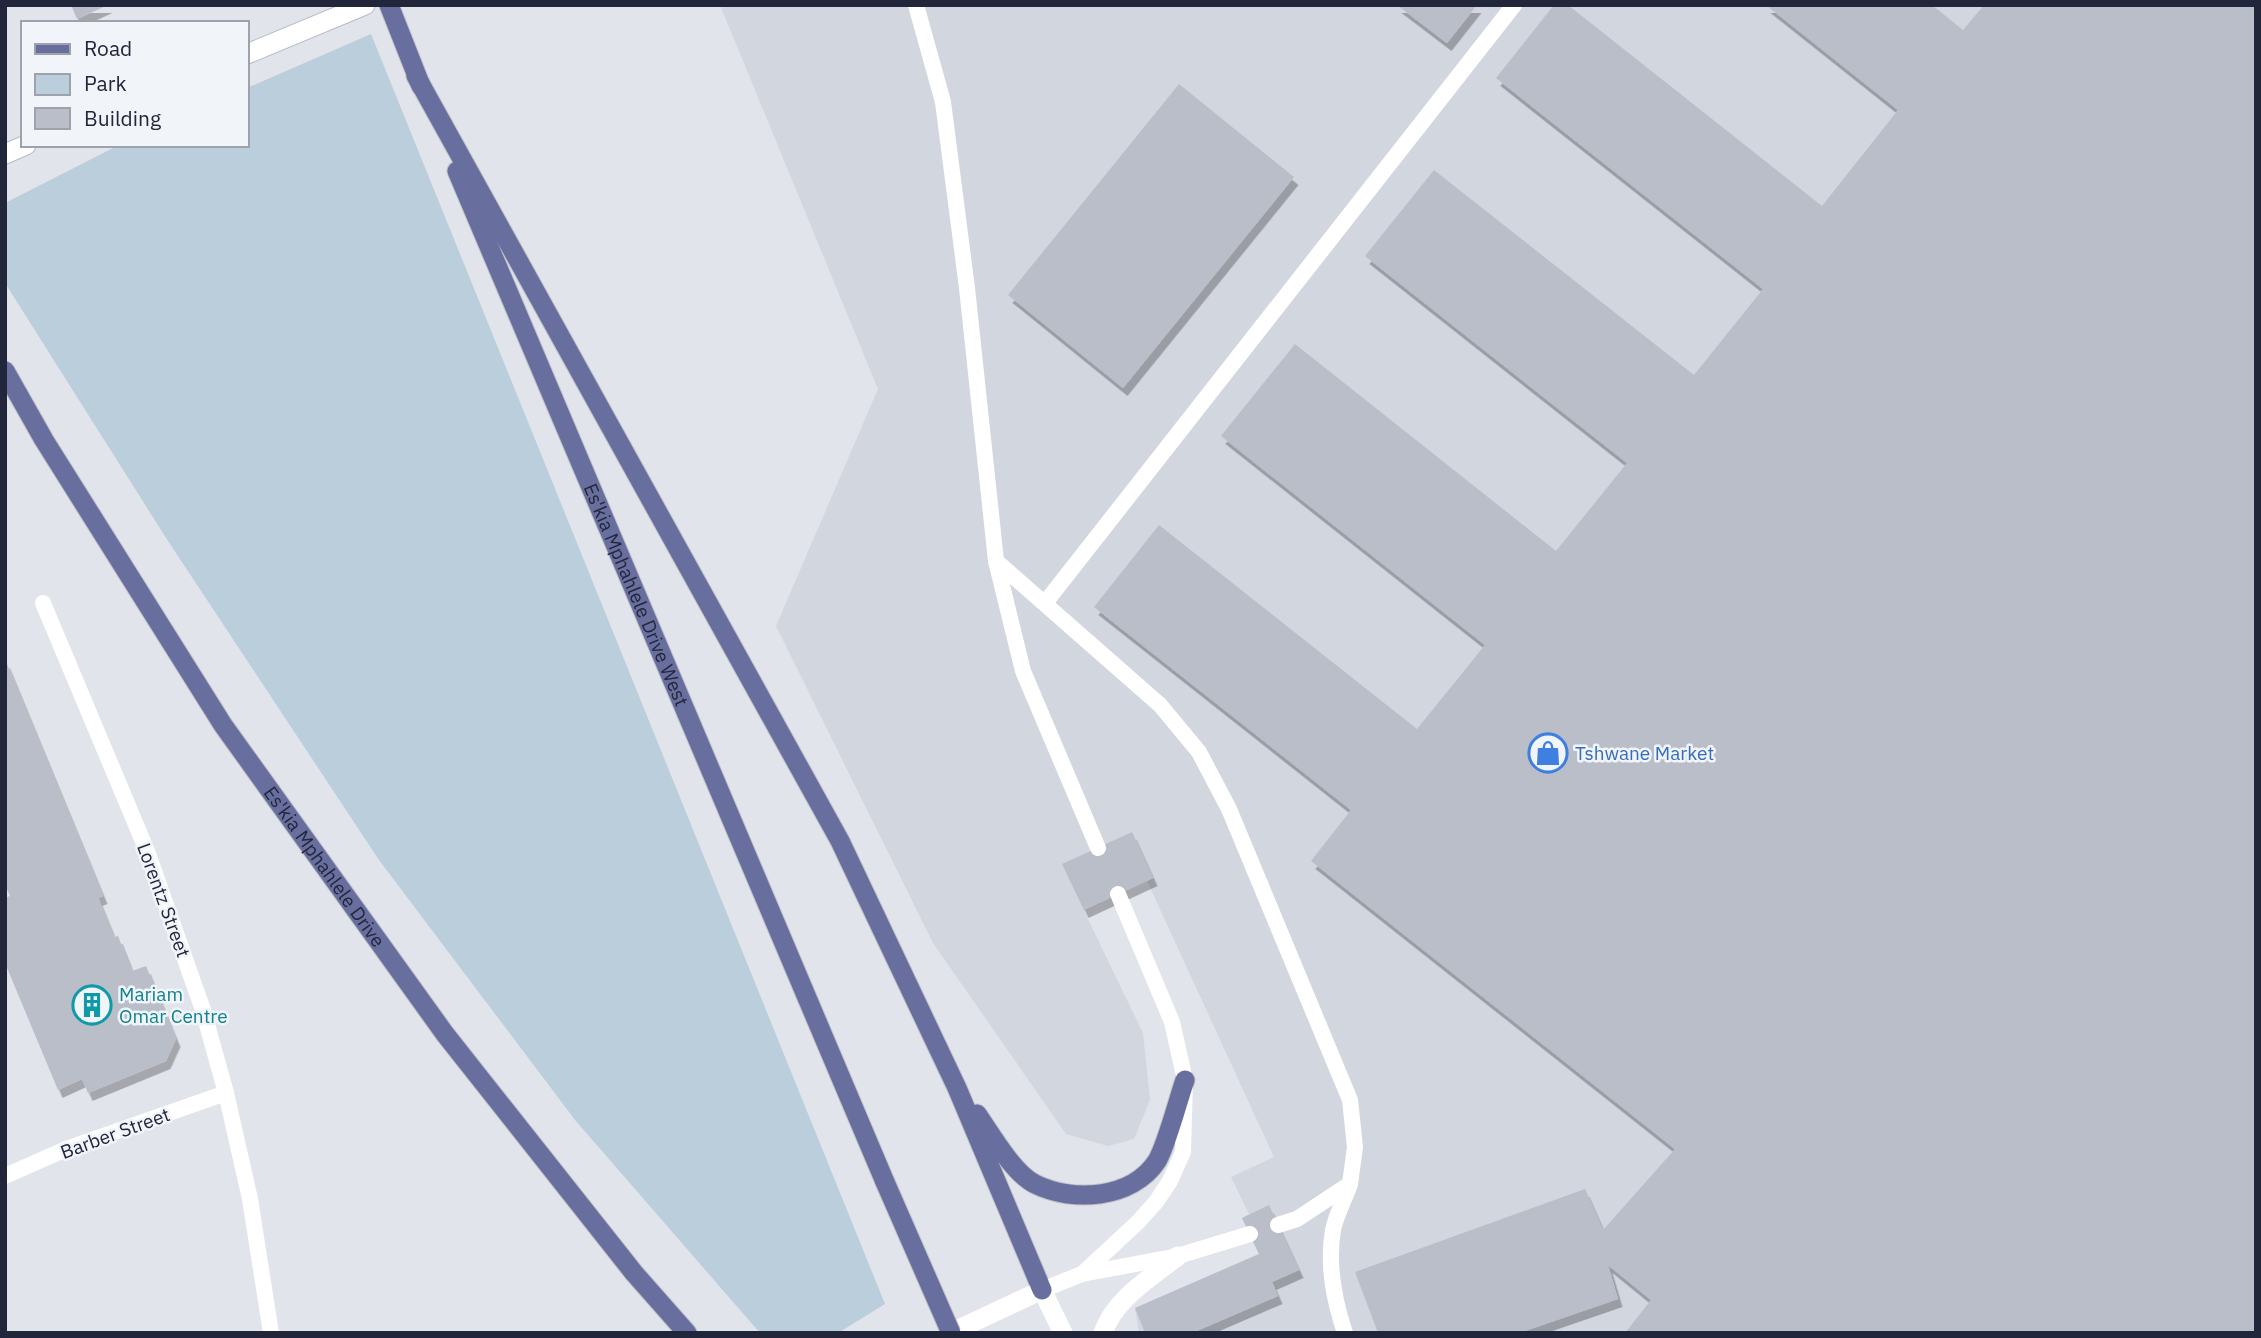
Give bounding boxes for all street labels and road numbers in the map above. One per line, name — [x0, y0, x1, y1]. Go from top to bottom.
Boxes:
street label: Es'kia Mphahlele Drive West — [579, 480, 694, 710]
street label: Es'kia Mphahlele Drive — [259, 781, 390, 952]
street label: Lorentz Street — [132, 839, 196, 961]
street label: Barber Street — [57, 1102, 173, 1164]

